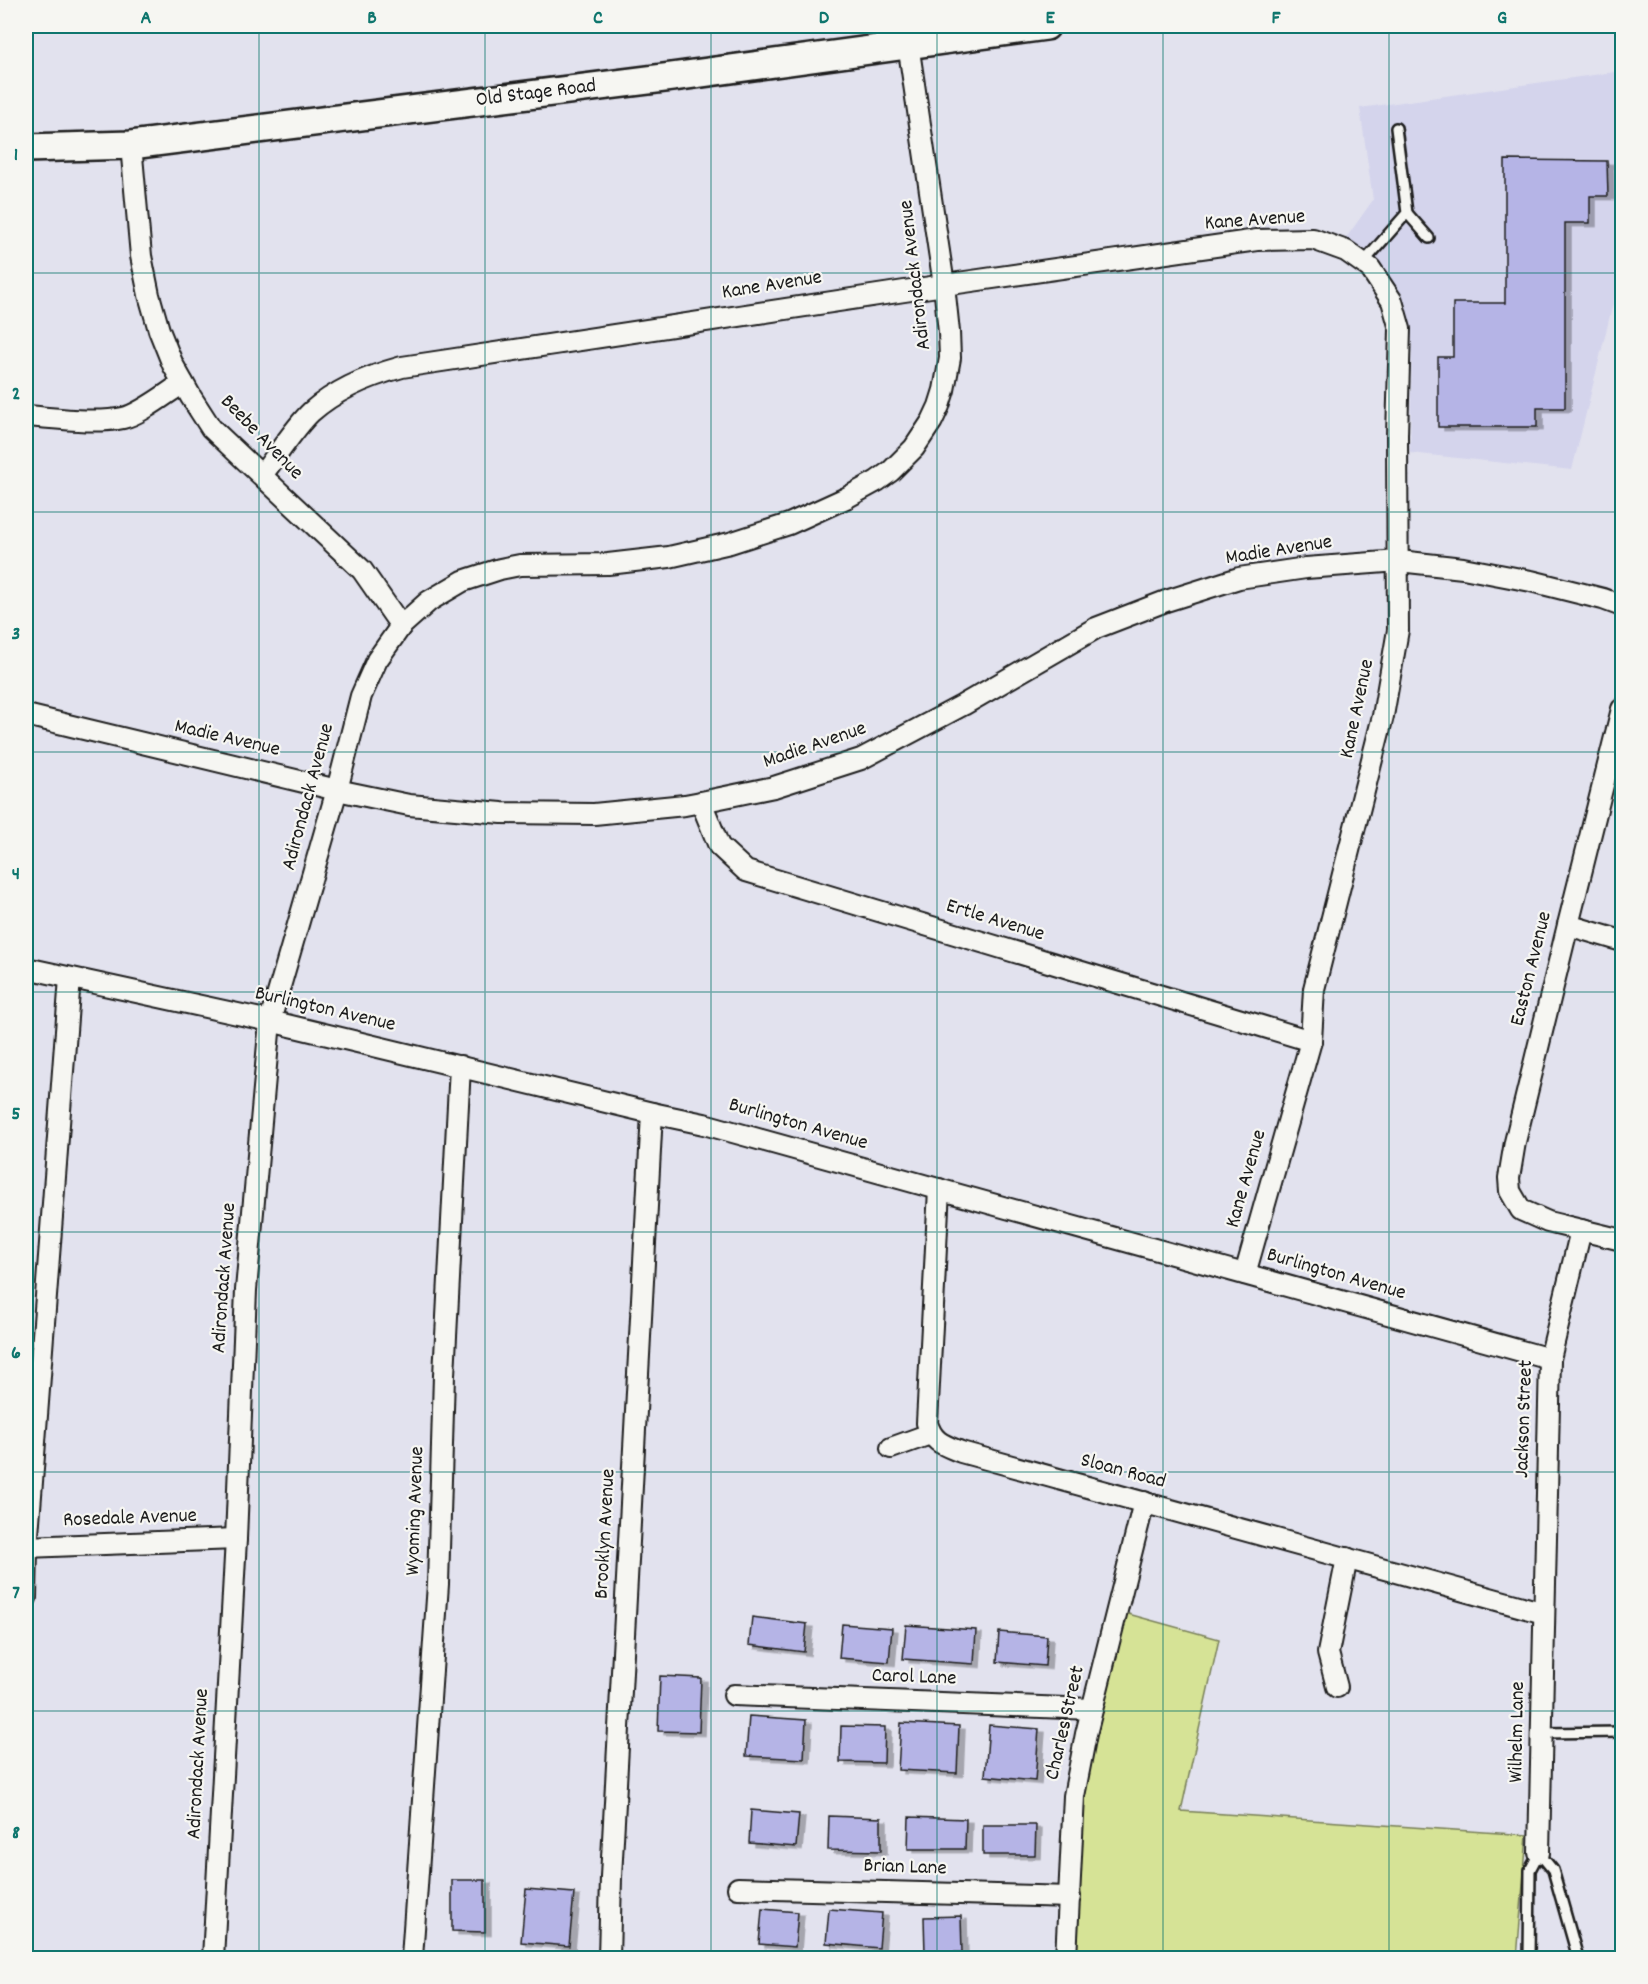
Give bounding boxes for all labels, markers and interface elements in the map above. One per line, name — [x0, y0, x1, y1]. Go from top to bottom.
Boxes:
text: A — [141, 5, 152, 33]
text: B — [367, 5, 377, 33]
text: C — [593, 5, 603, 33]
text: D — [819, 5, 830, 33]
text: E — [1045, 5, 1055, 33]
text: F — [1272, 5, 1282, 33]
text: G — [1497, 5, 1507, 33]
street label: Old Stage Road — [474, 72, 598, 116]
text: 1 — [14, 142, 18, 170]
street label: Adirondack Avenue — [892, 198, 940, 352]
street label: Kane Avenue — [1204, 203, 1306, 239]
street label: Kane Avenue — [720, 263, 824, 309]
text: 2 — [12, 381, 20, 409]
street label: Beebe Avenue — [212, 388, 310, 488]
street label: Madie Avenue — [1224, 528, 1334, 574]
text: 3 — [12, 621, 20, 649]
street label: Kane Avenue — [1333, 657, 1383, 761]
street label: Madie Avenue — [171, 712, 283, 766]
street label: Madie Avenue — [759, 714, 871, 778]
street label: Adirondack Avenue — [275, 720, 343, 874]
text: 4 — [12, 861, 20, 889]
street label: Ertle Avenue — [942, 892, 1048, 950]
street label: Easton Avenue — [1503, 908, 1561, 1030]
street label: Burlington Avenue — [252, 979, 398, 1041]
street label: Burlington Avenue — [725, 1091, 871, 1159]
text: 5 — [11, 1101, 21, 1129]
street label: Kane Avenue — [1219, 1126, 1275, 1232]
street label: Adirondack Avenue — [205, 1202, 245, 1354]
street label: Burlington Avenue — [1263, 1241, 1409, 1309]
text: 6 — [11, 1340, 21, 1368]
street label: Jackson Street — [1508, 1359, 1542, 1479]
street label: Wyoming Avenue — [399, 1446, 433, 1576]
street label: Sloan Road — [1077, 1446, 1169, 1498]
street label: Brooklyn Avenue — [588, 1468, 624, 1600]
street label: Rosedale Avenue — [63, 1502, 197, 1536]
text: 7 — [12, 1580, 20, 1608]
street label: Carol Lane — [871, 1662, 957, 1694]
street label: Charles Street — [1038, 1663, 1094, 1783]
street label: Wilhelm Lane — [1502, 1681, 1534, 1783]
street label: Adirondack Avenue — [180, 1688, 218, 1840]
text: 8 — [12, 1820, 20, 1848]
street label: Brian Lane — [863, 1852, 947, 1884]

